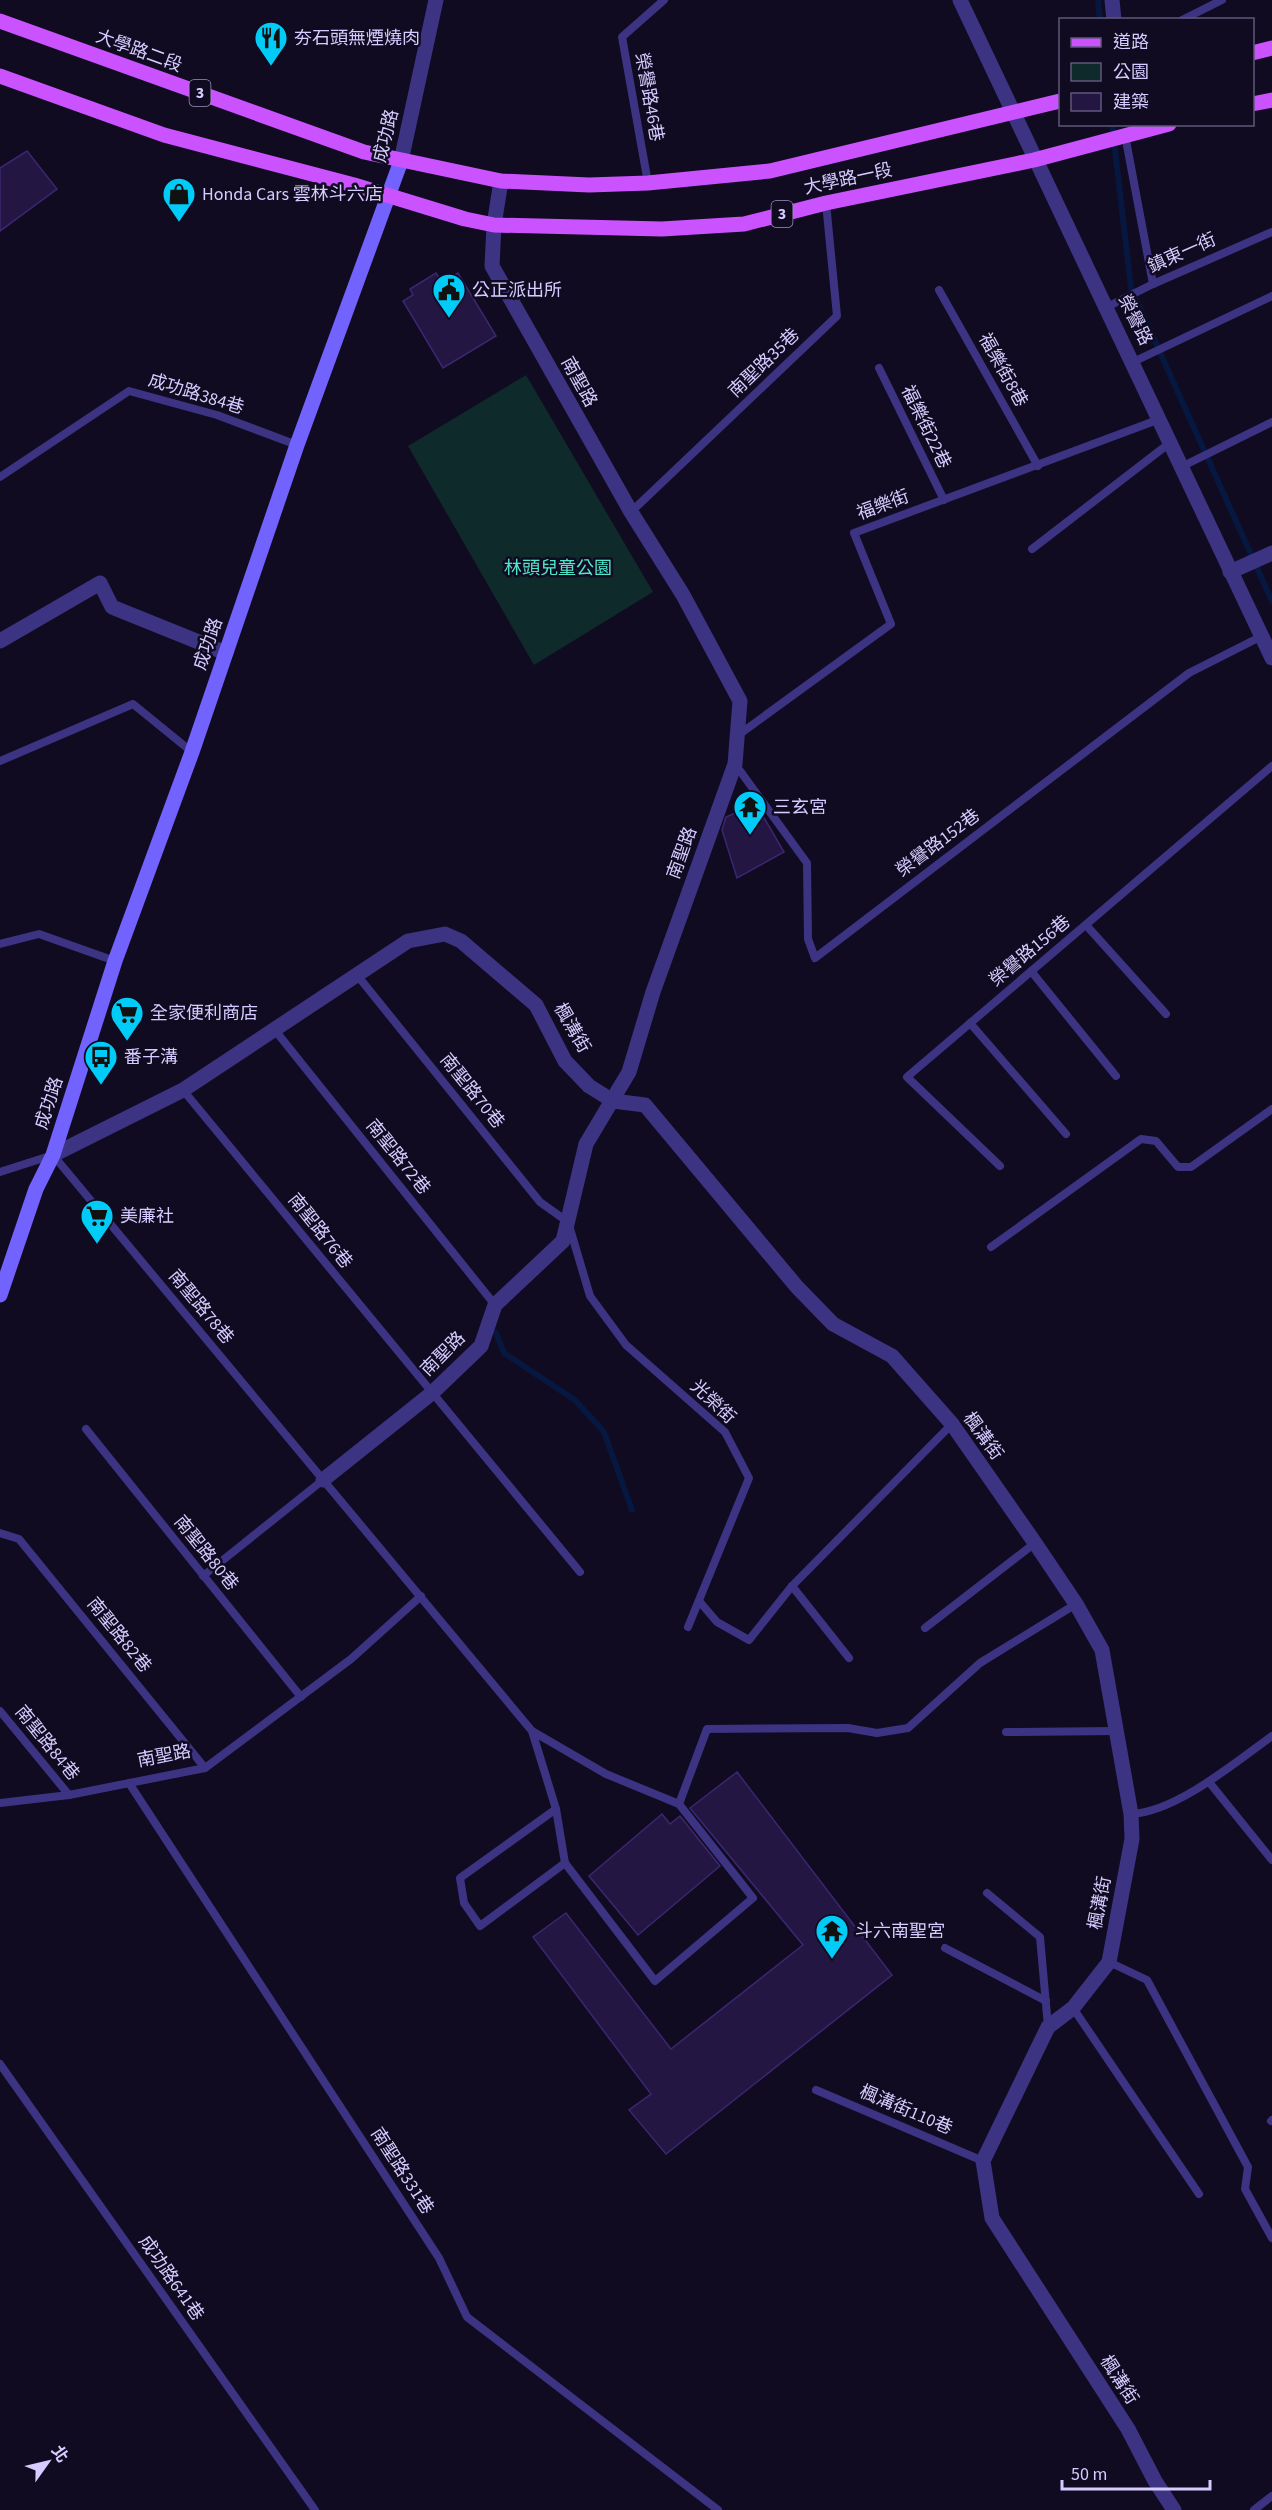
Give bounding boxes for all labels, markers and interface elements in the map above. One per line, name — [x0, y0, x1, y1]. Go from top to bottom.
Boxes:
legend — [1059, 18, 1254, 126]
restaurant icon: 夯石頭無煙燒肉 — [253, 20, 289, 67]
street label: 大學路二段 — [92, 24, 186, 78]
place label: 夯石頭無煙燒肉 — [294, 26, 420, 51]
text: 道路 — [1113, 30, 1149, 55]
street label: 榮譽路46巷 — [629, 51, 669, 143]
text: 公園 — [1113, 60, 1149, 85]
road number: 3 — [190, 80, 210, 106]
text: 建築 — [1113, 90, 1149, 115]
street label: 成功路 — [367, 107, 405, 165]
street label: 大學路一段 — [801, 157, 895, 201]
shop icon: Honda Cars 雲林斗六店 — [161, 176, 197, 223]
place label: Honda Cars 雲林斗六店 — [202, 182, 383, 207]
road number: 3 — [772, 201, 792, 227]
street label: 鎮東一街 — [1144, 227, 1220, 279]
public building icon: 公正派出所 — [431, 272, 467, 319]
place label: 公正派出所 — [472, 278, 562, 303]
street label: 榮譽路 — [1112, 290, 1158, 350]
street label: 南聖路35巷 — [723, 323, 805, 403]
street label: 福樂街8巷 — [972, 329, 1034, 411]
street label: 南聖路 — [555, 352, 603, 412]
street label: 成功路384巷 — [145, 368, 247, 420]
street label: 福樂街22巷 — [895, 381, 957, 473]
street label: 福樂街 — [853, 484, 913, 526]
park label: 林頭兒童公園 — [504, 556, 612, 581]
street label: 成功路 — [187, 614, 229, 674]
temple icon: 三玄宮 — [732, 789, 768, 836]
place label: 三玄宮 — [773, 795, 827, 820]
street label: 榮譽路152巷 — [891, 803, 985, 883]
street label: 南聖路 — [661, 823, 703, 883]
street label: 榮譽路156巷 — [984, 910, 1076, 992]
supermarket icon: 全家便利商店 — [109, 995, 145, 1042]
street label: 楓溝街 — [548, 998, 596, 1058]
place label: 全家便利商店 — [150, 1001, 258, 1026]
bus stop icon: 番子溝 — [83, 1039, 119, 1086]
place label: 番子溝 — [124, 1045, 178, 1070]
street label: 南聖路70巷 — [434, 1048, 510, 1134]
street label: 成功路 — [29, 1073, 69, 1133]
street label: 南聖路72巷 — [360, 1114, 436, 1200]
street label: 南聖路76巷 — [282, 1188, 358, 1274]
supermarket icon: 美廉社 — [79, 1198, 115, 1245]
place label: 美廉社 — [120, 1204, 174, 1229]
street label: 南聖路78巷 — [163, 1265, 239, 1349]
street label: 南聖路 — [415, 1326, 471, 1382]
street label: 光榮街 — [685, 1374, 741, 1430]
street label: 楓溝街 — [957, 1407, 1009, 1465]
street label: 南聖路80巷 — [168, 1510, 244, 1596]
street label: 南聖路82巷 — [81, 1592, 157, 1678]
street label: 南聖路84巷 — [9, 1700, 85, 1786]
street label: 南聖路 — [135, 1739, 193, 1773]
street label: 楓溝街 — [1083, 1874, 1117, 1932]
temple icon: 斗六南聖宮 — [814, 1913, 850, 1960]
place label: 斗六南聖宮 — [855, 1919, 945, 1944]
street label: 楓溝街110巷 — [856, 2079, 956, 2141]
street label: 南聖路331巷 — [365, 2123, 439, 2219]
street label: 成功路641巷 — [132, 2230, 210, 2326]
street label: 楓溝街 — [1094, 2351, 1144, 2409]
north arrow — [18, 2432, 78, 2492]
text: 北 — [46, 2441, 73, 2467]
scale bar — [1062, 2453, 1210, 2491]
text: 50 m — [1071, 2462, 1107, 2487]

